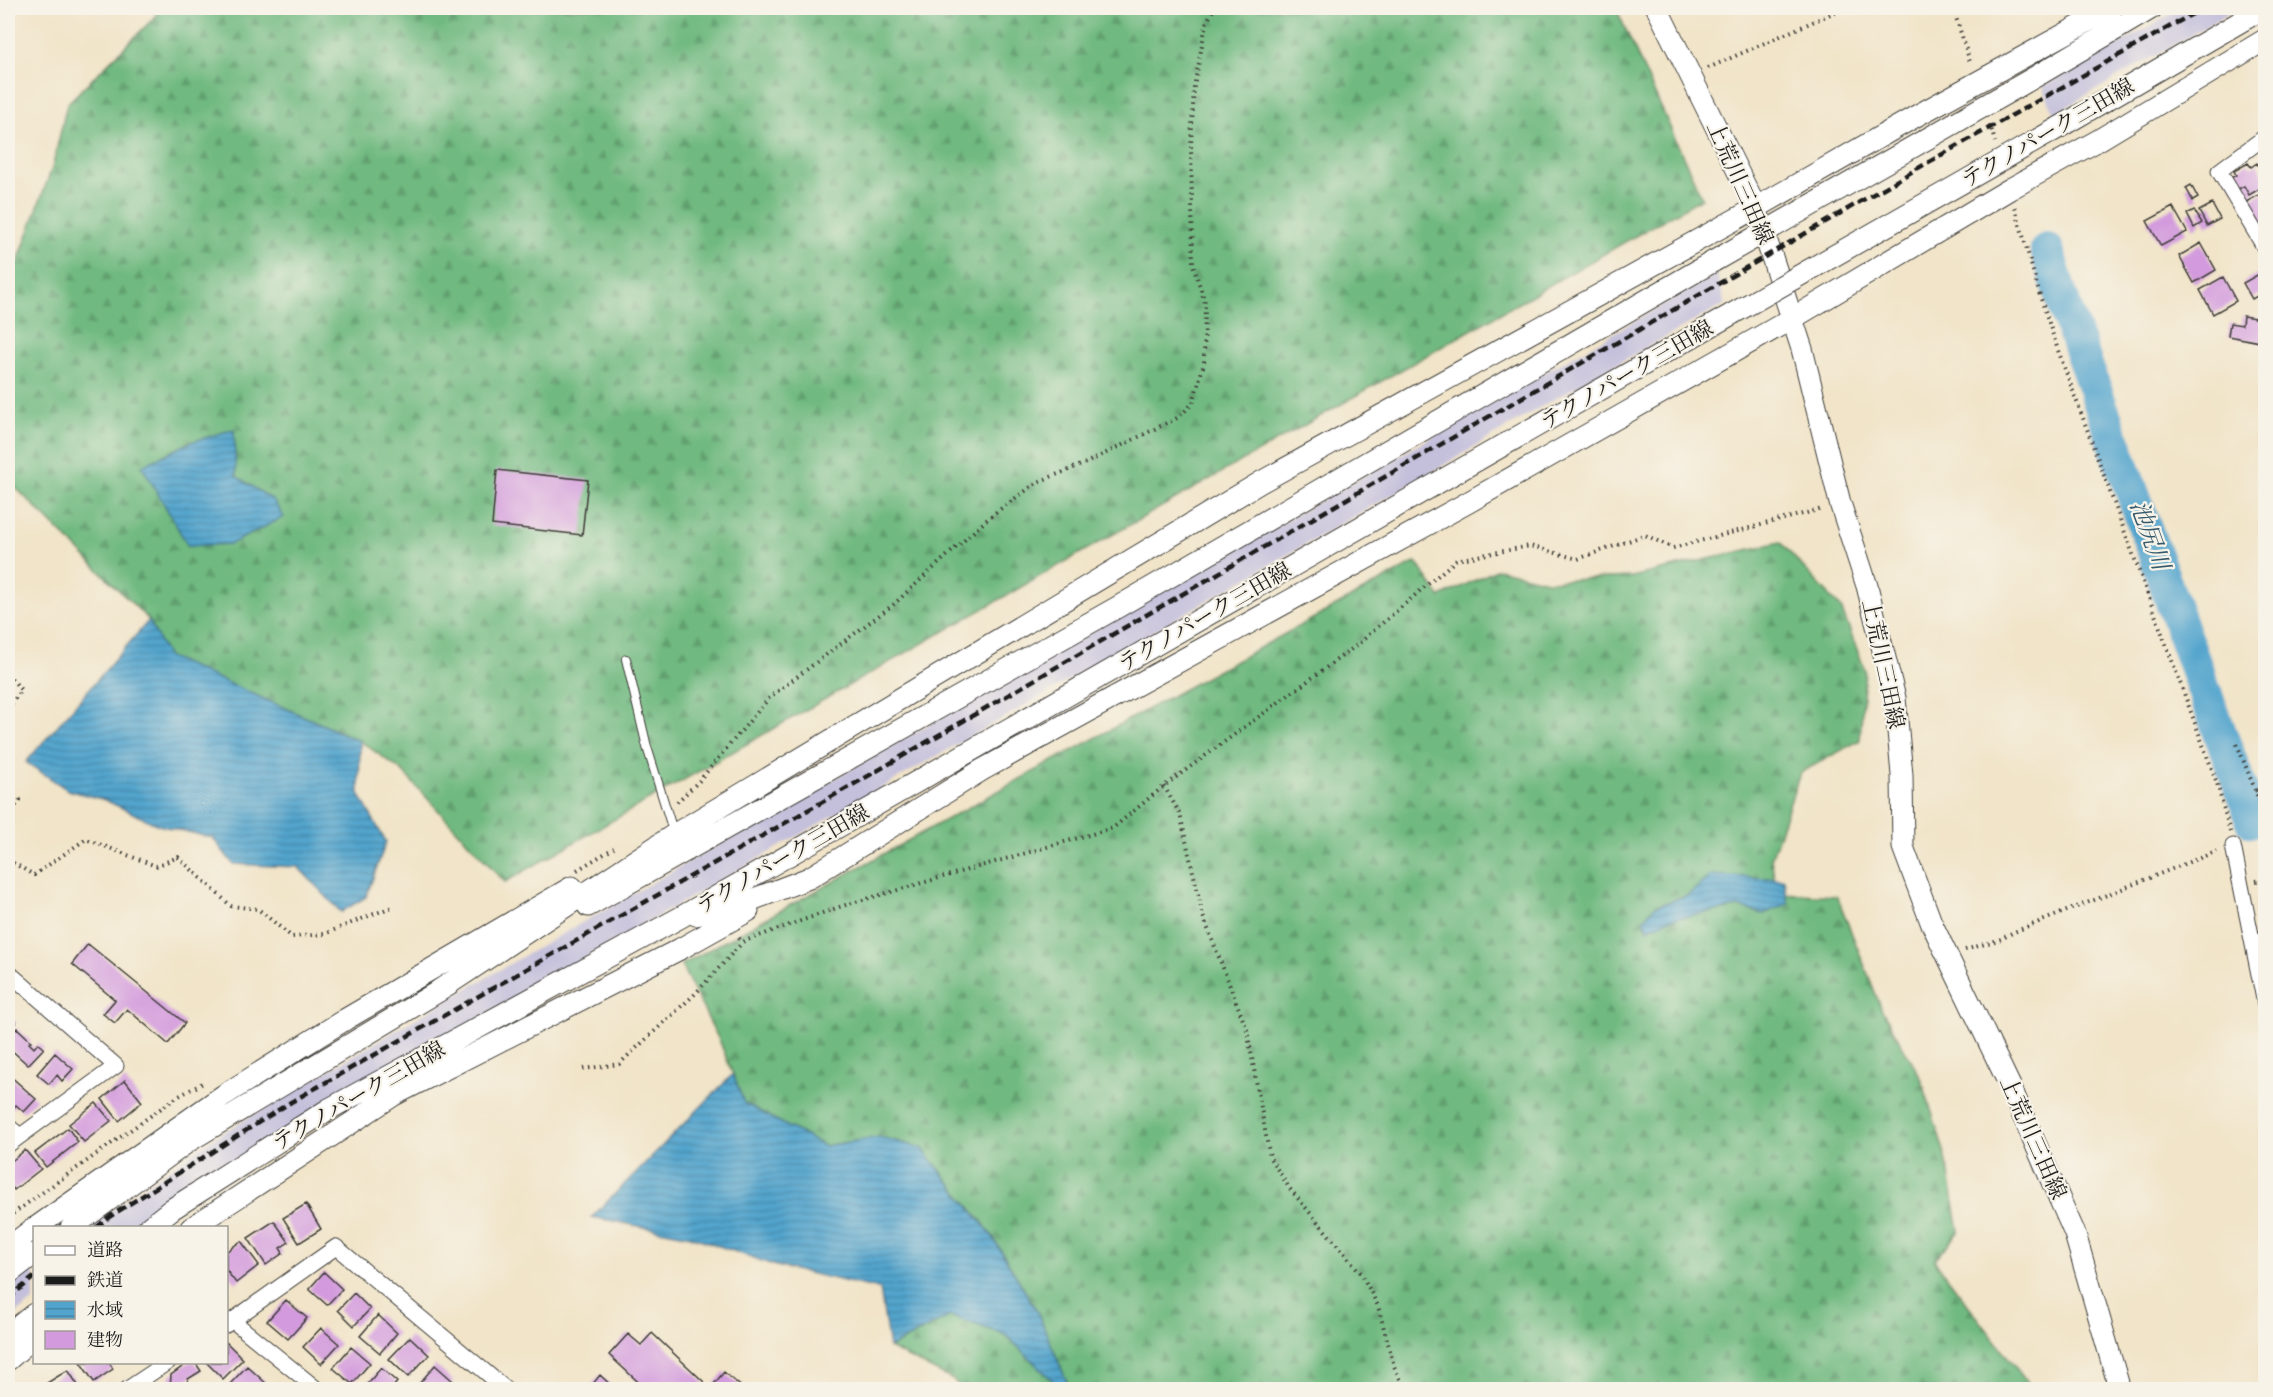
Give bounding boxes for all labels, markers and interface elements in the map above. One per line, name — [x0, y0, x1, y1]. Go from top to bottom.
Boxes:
street label: テクノパーク三田線 — [1956, 71, 2140, 195]
street label: 上荒川三田線 — [1699, 117, 1781, 249]
street label: テクノパーク三田線 — [1535, 313, 1719, 437]
water label: 池尻川 — [2123, 496, 2178, 577]
street label: テクノパーク三田線 — [1113, 555, 1297, 679]
street label: 上荒川三田線 — [1855, 596, 1911, 732]
street label: テクノパーク三田線 — [691, 797, 875, 921]
street label: テクノパーク三田線 — [267, 1034, 451, 1158]
street label: 上荒川三田線 — [1992, 1072, 2074, 1204]
legend — [33, 1226, 228, 1364]
text: 道路 — [87, 1238, 123, 1262]
text: 鉄道 — [87, 1268, 123, 1292]
text: 水域 — [87, 1298, 123, 1322]
text: 建物 — [87, 1328, 123, 1352]

